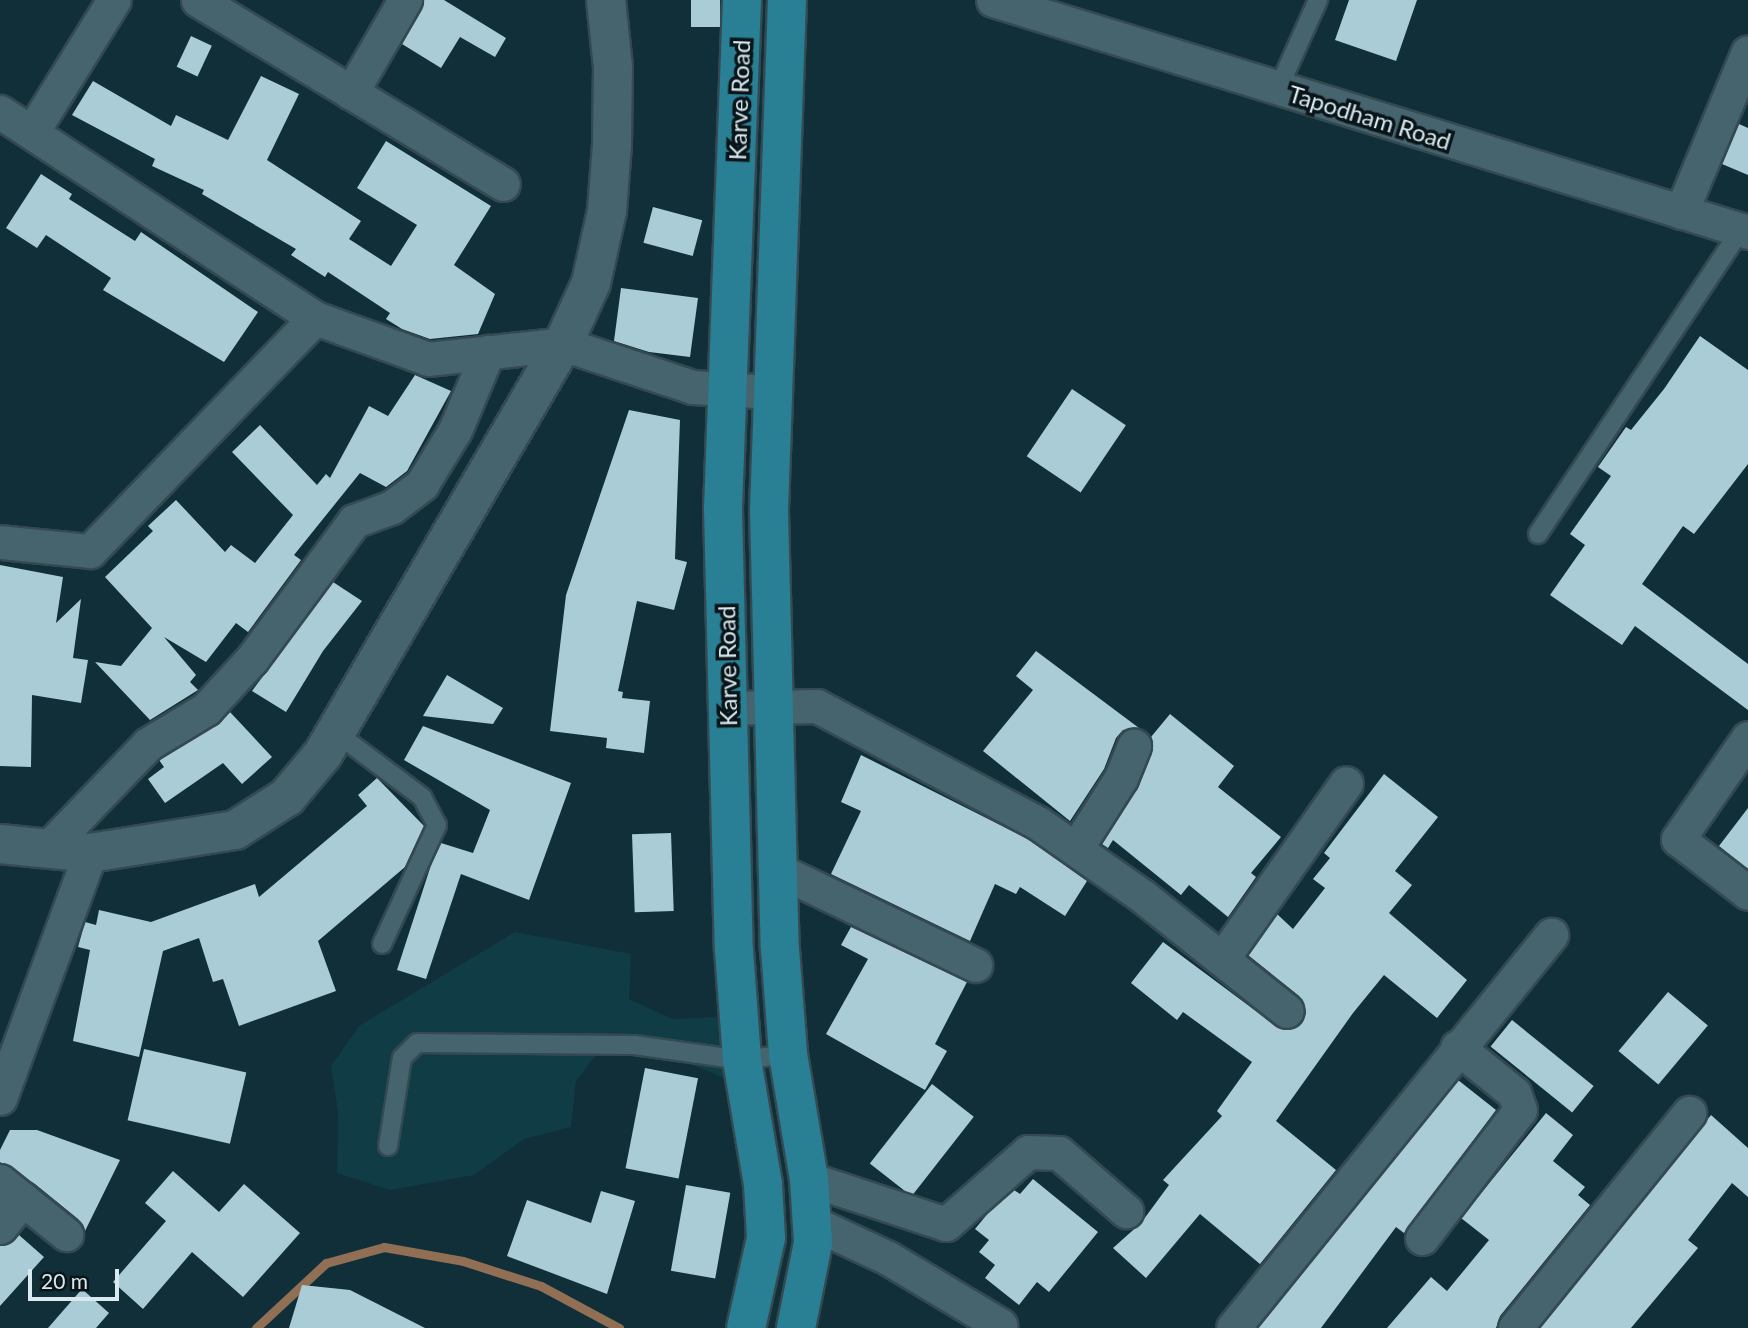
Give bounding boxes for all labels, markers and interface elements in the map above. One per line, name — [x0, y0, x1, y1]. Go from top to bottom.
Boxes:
street label: Karve Road — [723, 39, 755, 161]
street label: Tapodham Road — [1285, 79, 1455, 155]
street label: Karve Road — [712, 605, 742, 727]
scale bar — [32, 1254, 122, 1298]
text: 20 m — [41, 1268, 88, 1293]

